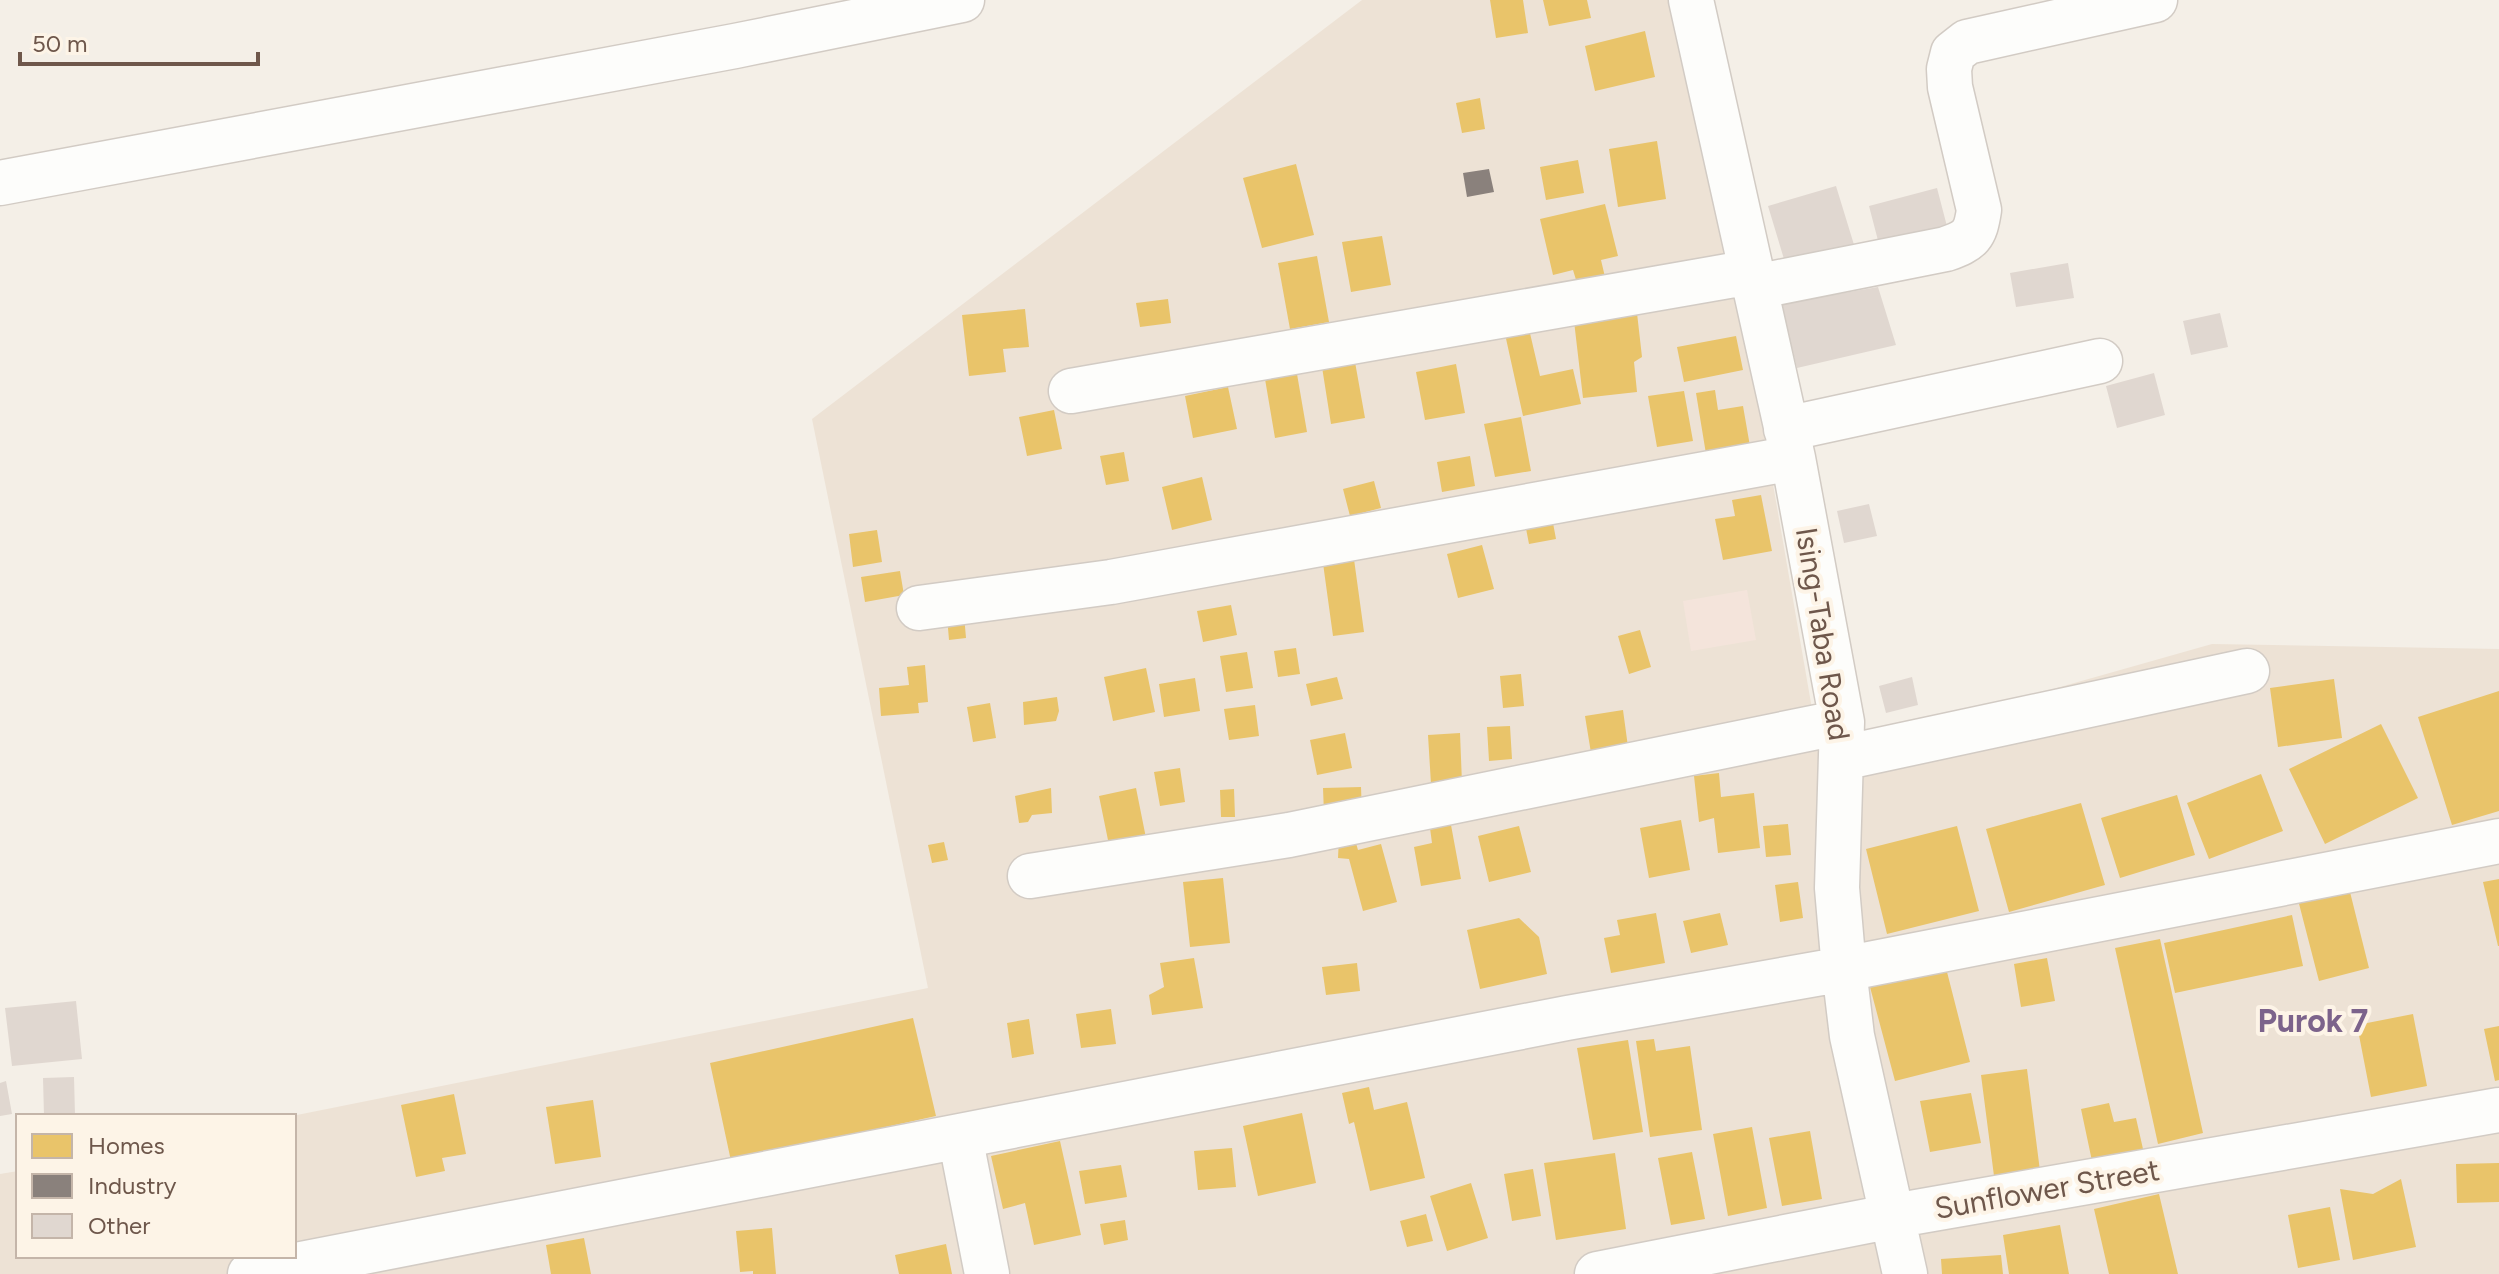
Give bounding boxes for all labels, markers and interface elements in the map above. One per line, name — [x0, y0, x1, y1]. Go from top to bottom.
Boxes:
scale bar — [20, 16, 258, 66]
text: 50 m — [32, 29, 88, 58]
street label: Ising-Taba Road — [1788, 525, 1858, 743]
district label: Purok 7 — [2258, 1002, 2368, 1040]
legend — [16, 1114, 296, 1258]
text: Homes — [88, 1131, 165, 1160]
street label: Sunflower Street — [1932, 1151, 2162, 1227]
text: Industry — [88, 1171, 177, 1200]
text: Other — [88, 1211, 150, 1240]

